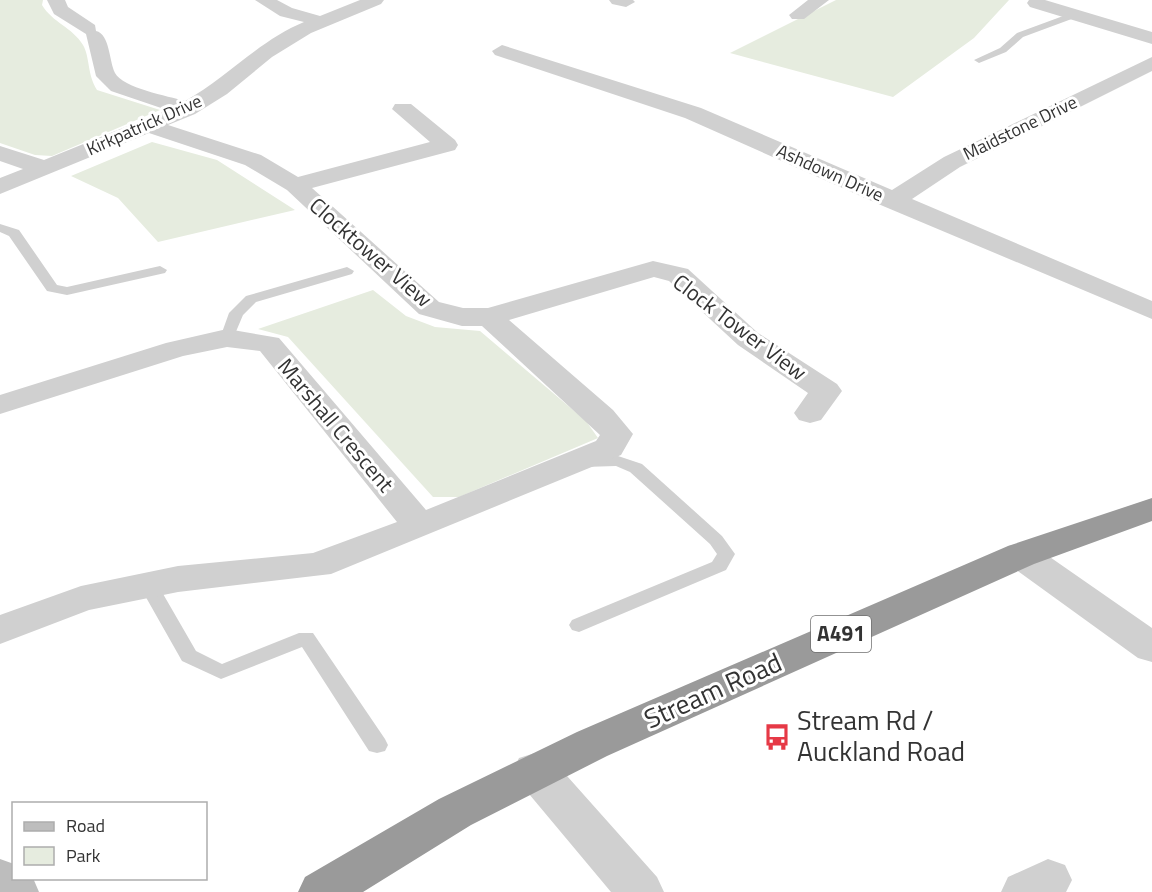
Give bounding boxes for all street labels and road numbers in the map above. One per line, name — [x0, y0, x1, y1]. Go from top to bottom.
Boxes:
street label: Kirkpatrick Drive — [82, 87, 206, 162]
street label: Maidstone Drive — [958, 88, 1081, 167]
street label: Ashdown Drive — [772, 137, 888, 208]
street label: Clocktower View — [302, 189, 440, 315]
street label: Clock Tower View — [666, 265, 814, 389]
street label: Marshall Crescent — [270, 351, 402, 500]
road number: A491 — [811, 616, 871, 652]
street label: Stream Road — [637, 641, 788, 738]

